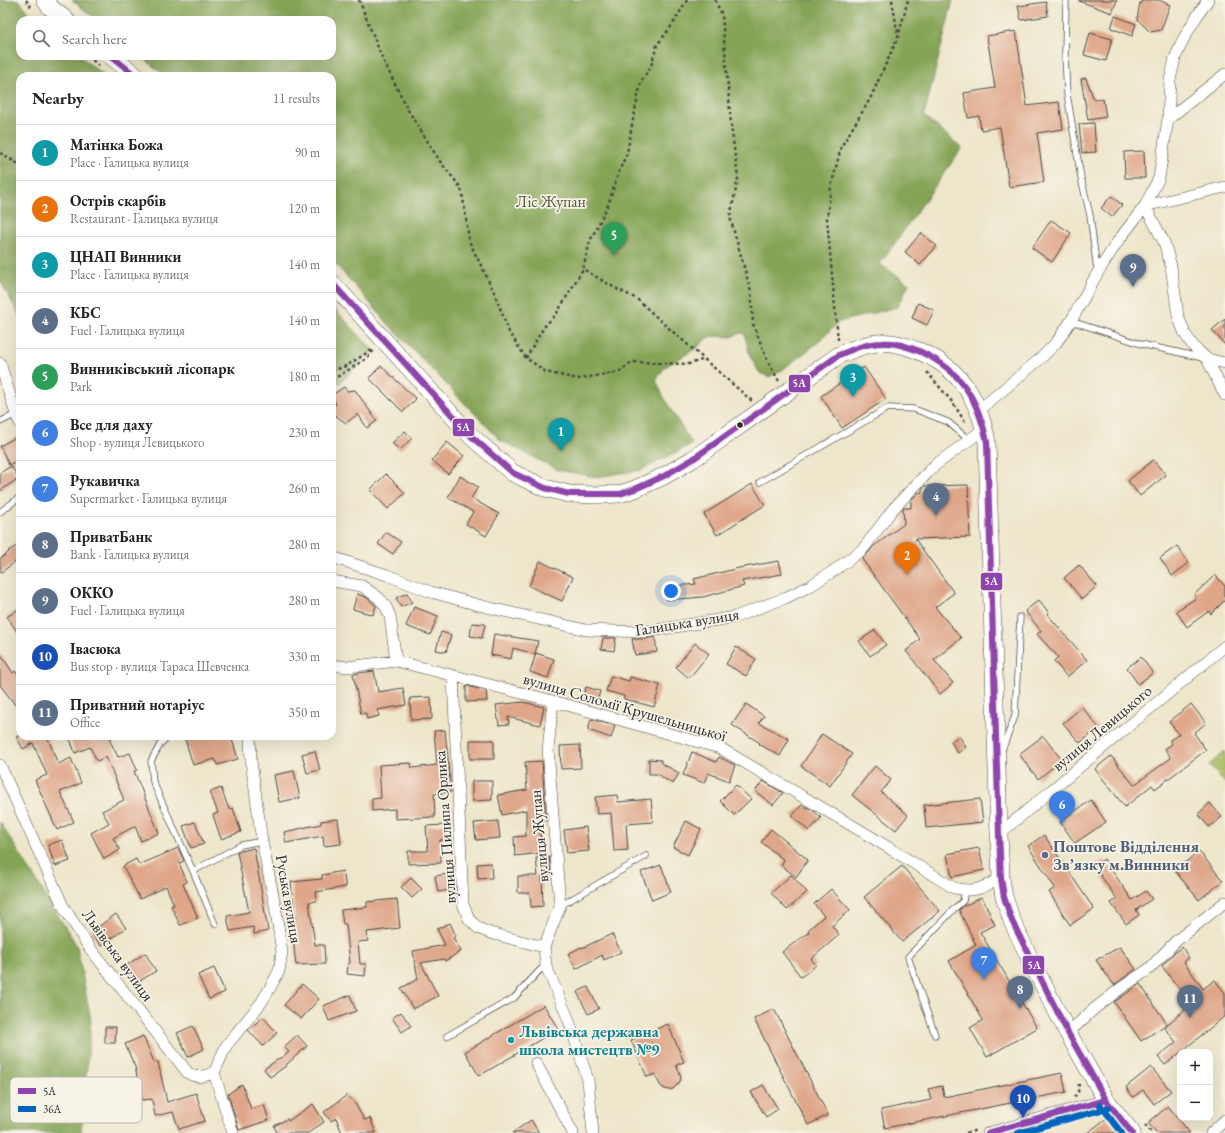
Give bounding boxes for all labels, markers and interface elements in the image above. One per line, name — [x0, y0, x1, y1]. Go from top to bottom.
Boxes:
search box — [16, 16, 336, 60]
icon: search — [30, 27, 52, 49]
text: Search here — [62, 29, 127, 48]
text: Nearby — [32, 87, 84, 109]
text: 11 results — [273, 90, 320, 107]
text: Матінка Божа — [70, 135, 163, 154]
text: 1 — [42, 144, 48, 161]
text: 90 m — [295, 144, 320, 161]
text: Place · Галицька вулиця — [70, 154, 189, 171]
text: Острів скарбів — [70, 191, 166, 210]
park label: Ліс Жупан — [516, 191, 586, 212]
text: 2 — [42, 200, 48, 217]
text: 120 m — [289, 200, 320, 217]
text: Restaurant · Галицька вулиця — [70, 210, 218, 227]
pin: 5 — [601, 222, 627, 255]
text: ЦНАП Винники — [70, 247, 181, 266]
pin: 9 — [1120, 254, 1146, 287]
text: 3 — [42, 256, 48, 273]
text: 140 m — [289, 256, 320, 273]
text: Place · Галицька вулиця — [70, 266, 189, 283]
text: КБС — [70, 303, 101, 322]
text: 4 — [42, 312, 48, 329]
text: 140 m — [289, 312, 320, 329]
text: Fuel · Галицька вулиця — [70, 322, 185, 339]
text: Винниківський лісопарк — [70, 359, 235, 378]
pin: 3 — [840, 364, 866, 397]
text: 5 — [42, 368, 48, 385]
text: 180 m — [289, 368, 320, 385]
line badge: 5А — [788, 374, 811, 393]
text: 5А — [792, 376, 806, 390]
text: Park — [70, 378, 92, 395]
text: Все для даху — [70, 415, 152, 434]
line badge: 5А — [452, 418, 475, 437]
pin: 1 — [548, 418, 574, 451]
text: 5А — [456, 420, 470, 434]
unlabelled marker — [735, 420, 745, 430]
text: 6 — [42, 424, 48, 441]
text: 230 m — [289, 424, 320, 441]
text: Shop · вулиця Левицького — [70, 434, 204, 451]
text: Рукавичка — [70, 471, 140, 490]
text: 7 — [42, 480, 48, 497]
text: 260 m — [289, 480, 320, 497]
pin: 4 — [923, 483, 949, 516]
text: Supermarket · Галицька вулиця — [70, 490, 227, 507]
text: ПриватБанк — [70, 527, 152, 546]
text: 8 — [42, 536, 48, 553]
text: 280 m — [289, 536, 320, 553]
pin: 2 — [894, 542, 920, 575]
text: Bank · Галицька вулиця — [70, 546, 189, 563]
line badge: 5А — [980, 572, 1003, 591]
text: 5А — [984, 574, 998, 588]
your location — [661, 581, 681, 601]
text: ОККО — [70, 583, 113, 602]
text: 9 — [42, 592, 48, 609]
text: 280 m — [289, 592, 320, 609]
text: Fuel · Галицька вулиця — [70, 602, 185, 619]
street label: Галицька вулиця — [633, 603, 741, 641]
text: Івасюка — [70, 639, 121, 658]
text: 10 — [38, 648, 52, 665]
text: 330 m — [289, 648, 320, 665]
text: Bus stop · вулиця Тараса Шевченка — [70, 658, 249, 675]
street label: вулиця Соломії Крушельницької — [521, 668, 730, 746]
street label: вулиця Левицького — [1048, 680, 1156, 776]
text: Приватний нотаріус — [70, 695, 205, 714]
text: 11 — [38, 704, 52, 721]
text: 350 m — [289, 704, 320, 721]
text: Office — [70, 714, 100, 731]
street label: вулиця Пилипа Орлика — [429, 749, 461, 904]
street label: вулиця Жупан — [524, 789, 554, 883]
pin: 6 — [1049, 791, 1075, 824]
place label: Поштове Відділення Зв’язку м.Винники — [1053, 836, 1199, 875]
marker: Поштове Відділення Зв’язку м.Винники — [1040, 850, 1050, 860]
street label: Руська вулиця — [271, 853, 307, 945]
street label: Львівська вулиця — [77, 905, 159, 1005]
pin: 7 — [971, 947, 997, 980]
line badge: 5А — [1022, 955, 1045, 975]
text: 5А — [1027, 958, 1041, 972]
pin: 8 — [1007, 976, 1033, 1009]
pin: 11 — [1177, 985, 1203, 1018]
place label: Львівська державна школа мистецтв №9 — [519, 1021, 660, 1060]
marker: Львівська державна школа мистецтв №9 — [506, 1035, 516, 1045]
map controls — [1177, 1049, 1213, 1121]
button: + — [1177, 1049, 1213, 1085]
legend — [10, 1077, 142, 1123]
text: 5А — [43, 1084, 56, 1098]
pin: 10 — [1010, 1085, 1036, 1118]
button: − — [1177, 1085, 1213, 1121]
text: 36А — [43, 1102, 62, 1116]

